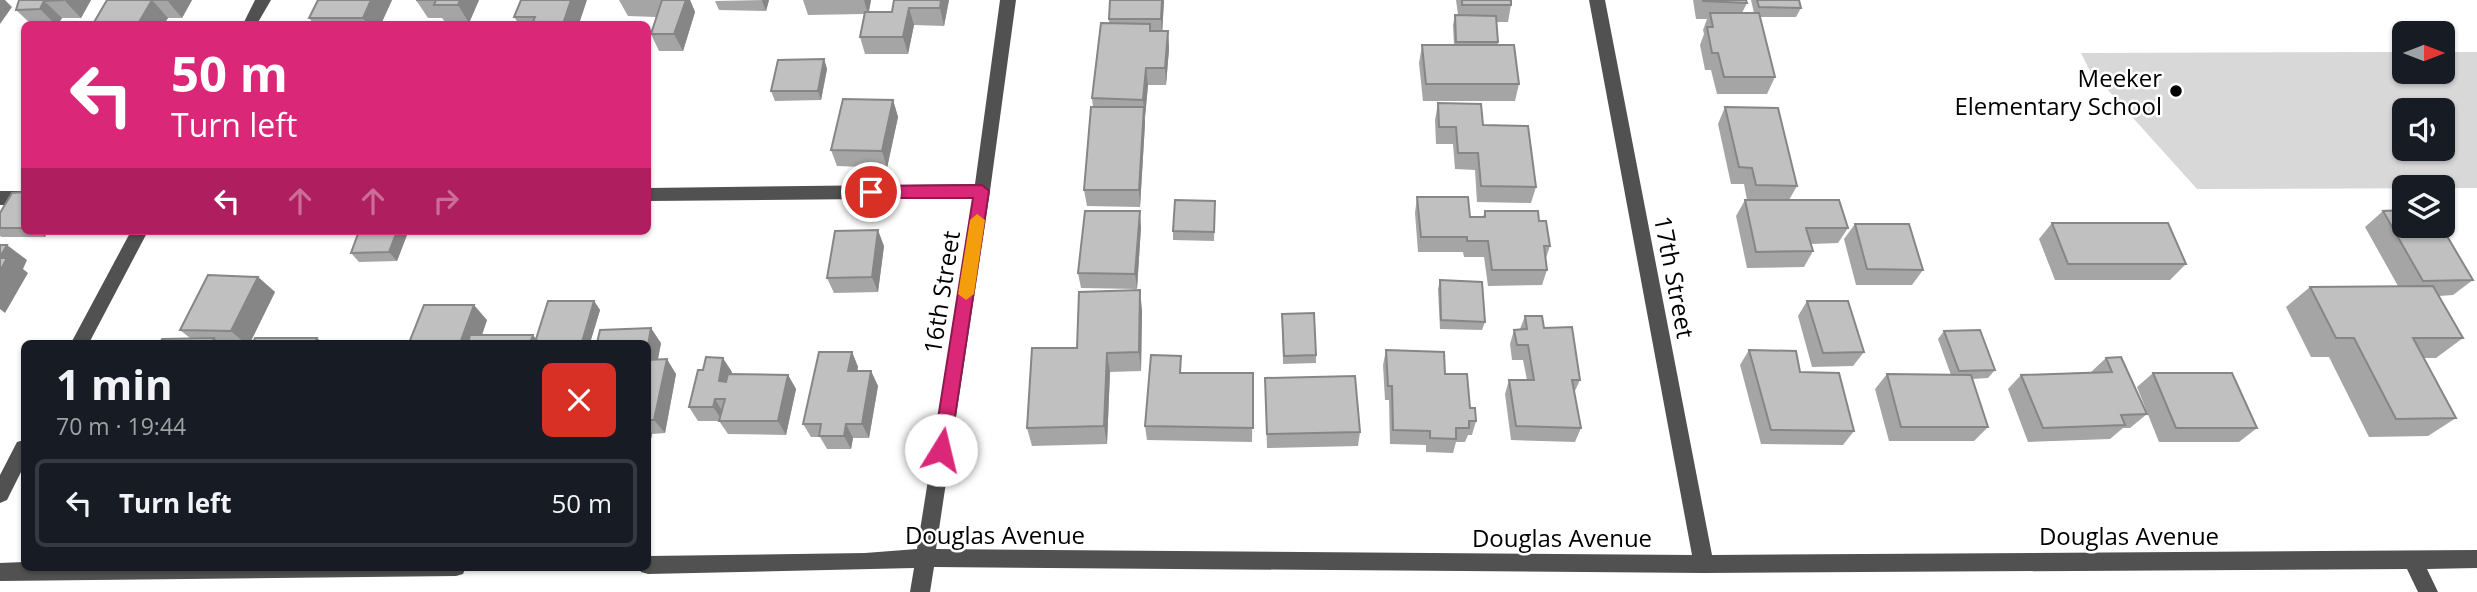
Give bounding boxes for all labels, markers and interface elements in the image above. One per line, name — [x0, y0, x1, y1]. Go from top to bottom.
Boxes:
north arrow — [2392, 21, 2455, 84]
map controls — [2392, 21, 2455, 238]
text: 50 m — [171, 40, 288, 106]
icon: left — [56, 49, 147, 140]
place label: Meeker Elementary School — [1954, 61, 2162, 122]
marker: Meeker Elementary School — [2168, 83, 2184, 99]
button: sound — [2392, 98, 2455, 161]
text: Turn left — [171, 103, 297, 146]
pin — [841, 162, 901, 222]
icon: arrive — [852, 173, 890, 211]
button: layers — [2392, 175, 2455, 238]
icon: left — [208, 182, 246, 220]
icon: ahead — [281, 182, 319, 220]
icon: ahead — [354, 182, 392, 220]
icon: right — [427, 182, 465, 220]
street label: 17th Street — [1647, 213, 1703, 341]
street label: 16th Street — [915, 228, 967, 356]
text: 1 min — [56, 355, 173, 412]
button: close — [542, 363, 616, 437]
text: 70 m · 19:44 — [56, 410, 186, 442]
position arrow — [904, 413, 978, 487]
icon: left — [60, 484, 98, 522]
text: Turn left — [119, 485, 231, 521]
text: 50 m — [551, 485, 612, 521]
street label: Douglas Avenue — [905, 518, 1085, 551]
street label: Douglas Avenue — [2039, 519, 2219, 552]
street label: Douglas Avenue — [1472, 521, 1652, 554]

